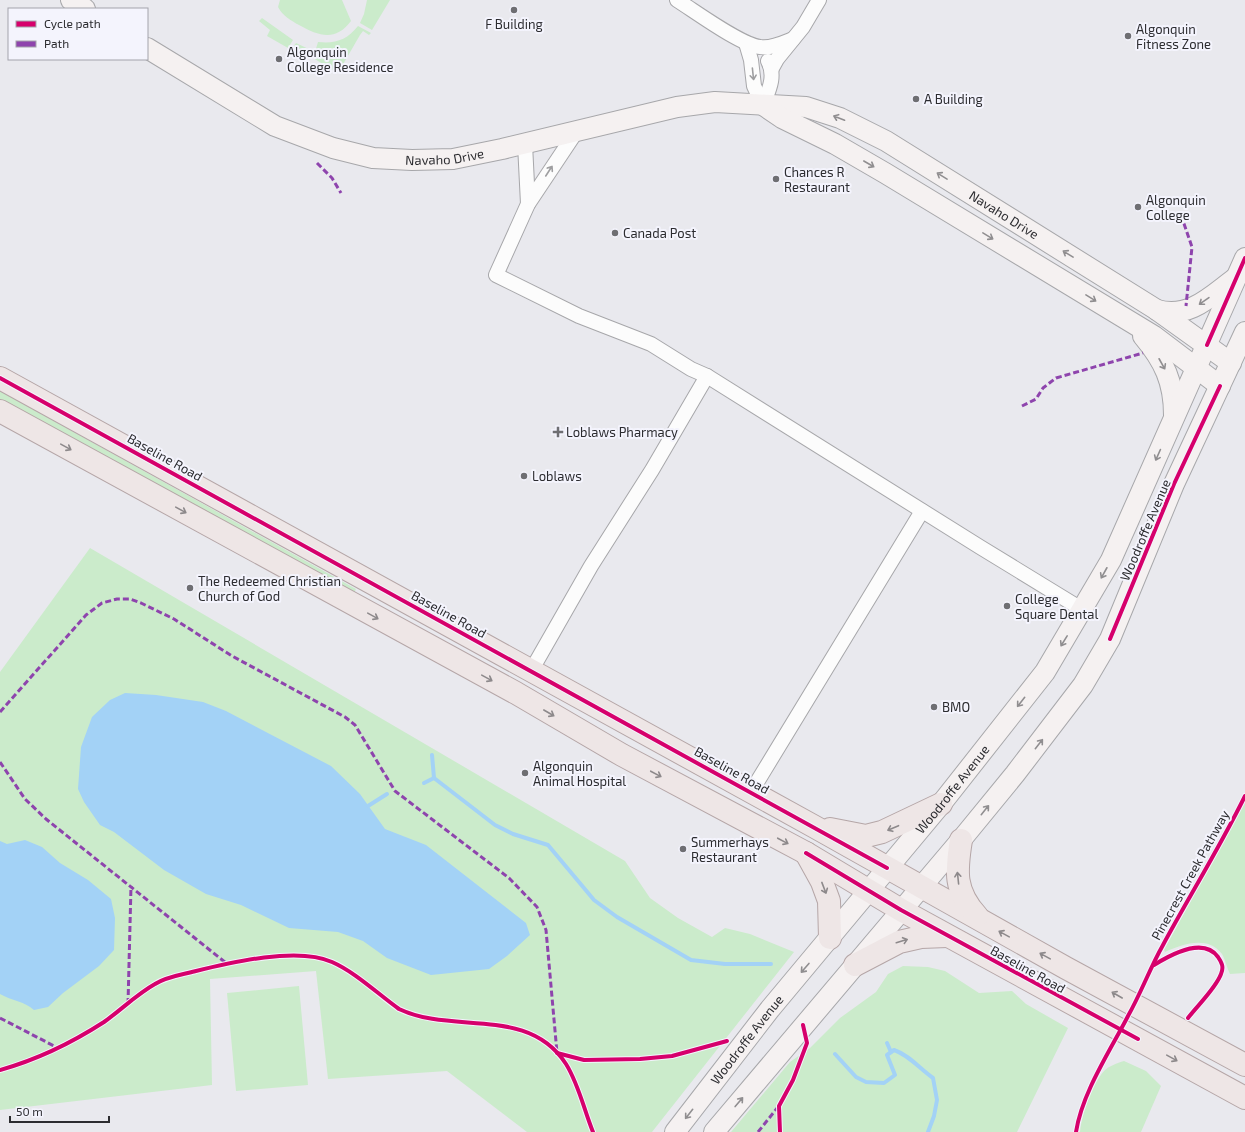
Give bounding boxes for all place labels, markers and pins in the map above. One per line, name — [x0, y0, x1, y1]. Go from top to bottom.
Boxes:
marker: F Building — [509, 5, 519, 15]
place label: F Building — [485, 16, 543, 32]
place label: Algonquin Fitness Zone — [1136, 21, 1211, 52]
marker: Algonquin Fitness Zone — [1123, 31, 1133, 41]
place label: Algonquin College Residence — [287, 44, 394, 75]
marker: Algonquin College Residence — [274, 54, 284, 64]
place label: A Building — [924, 91, 983, 107]
marker: A Building — [911, 94, 921, 104]
place label: Chances R Restaurant — [784, 164, 850, 195]
marker: Chances R Restaurant — [771, 174, 781, 184]
place label: Algonquin College — [1146, 192, 1206, 223]
marker: Algonquin College — [1133, 202, 1143, 212]
place label: Canada Post — [623, 225, 696, 241]
marker: Canada Post — [610, 228, 620, 238]
place label: Loblaws Pharmacy — [566, 424, 678, 440]
marker: Loblaws Pharmacy — [553, 427, 563, 437]
place label: Loblaws — [532, 468, 582, 484]
marker: Loblaws — [519, 471, 529, 481]
place label: The Redeemed Christian Church of God — [198, 573, 341, 604]
marker: The Redeemed Christian Church of God — [185, 583, 195, 593]
place label: College Square Dental — [1015, 591, 1098, 622]
marker: College Square Dental — [1002, 601, 1012, 611]
place label: BMO — [942, 699, 970, 715]
marker: BMO — [929, 702, 939, 712]
place label: Algonquin Animal Hospital — [533, 758, 626, 789]
marker: Algonquin Animal Hospital — [520, 768, 530, 778]
place label: Summerhays Restaurant — [691, 834, 769, 865]
marker: Summerhays Restaurant — [678, 844, 688, 854]

